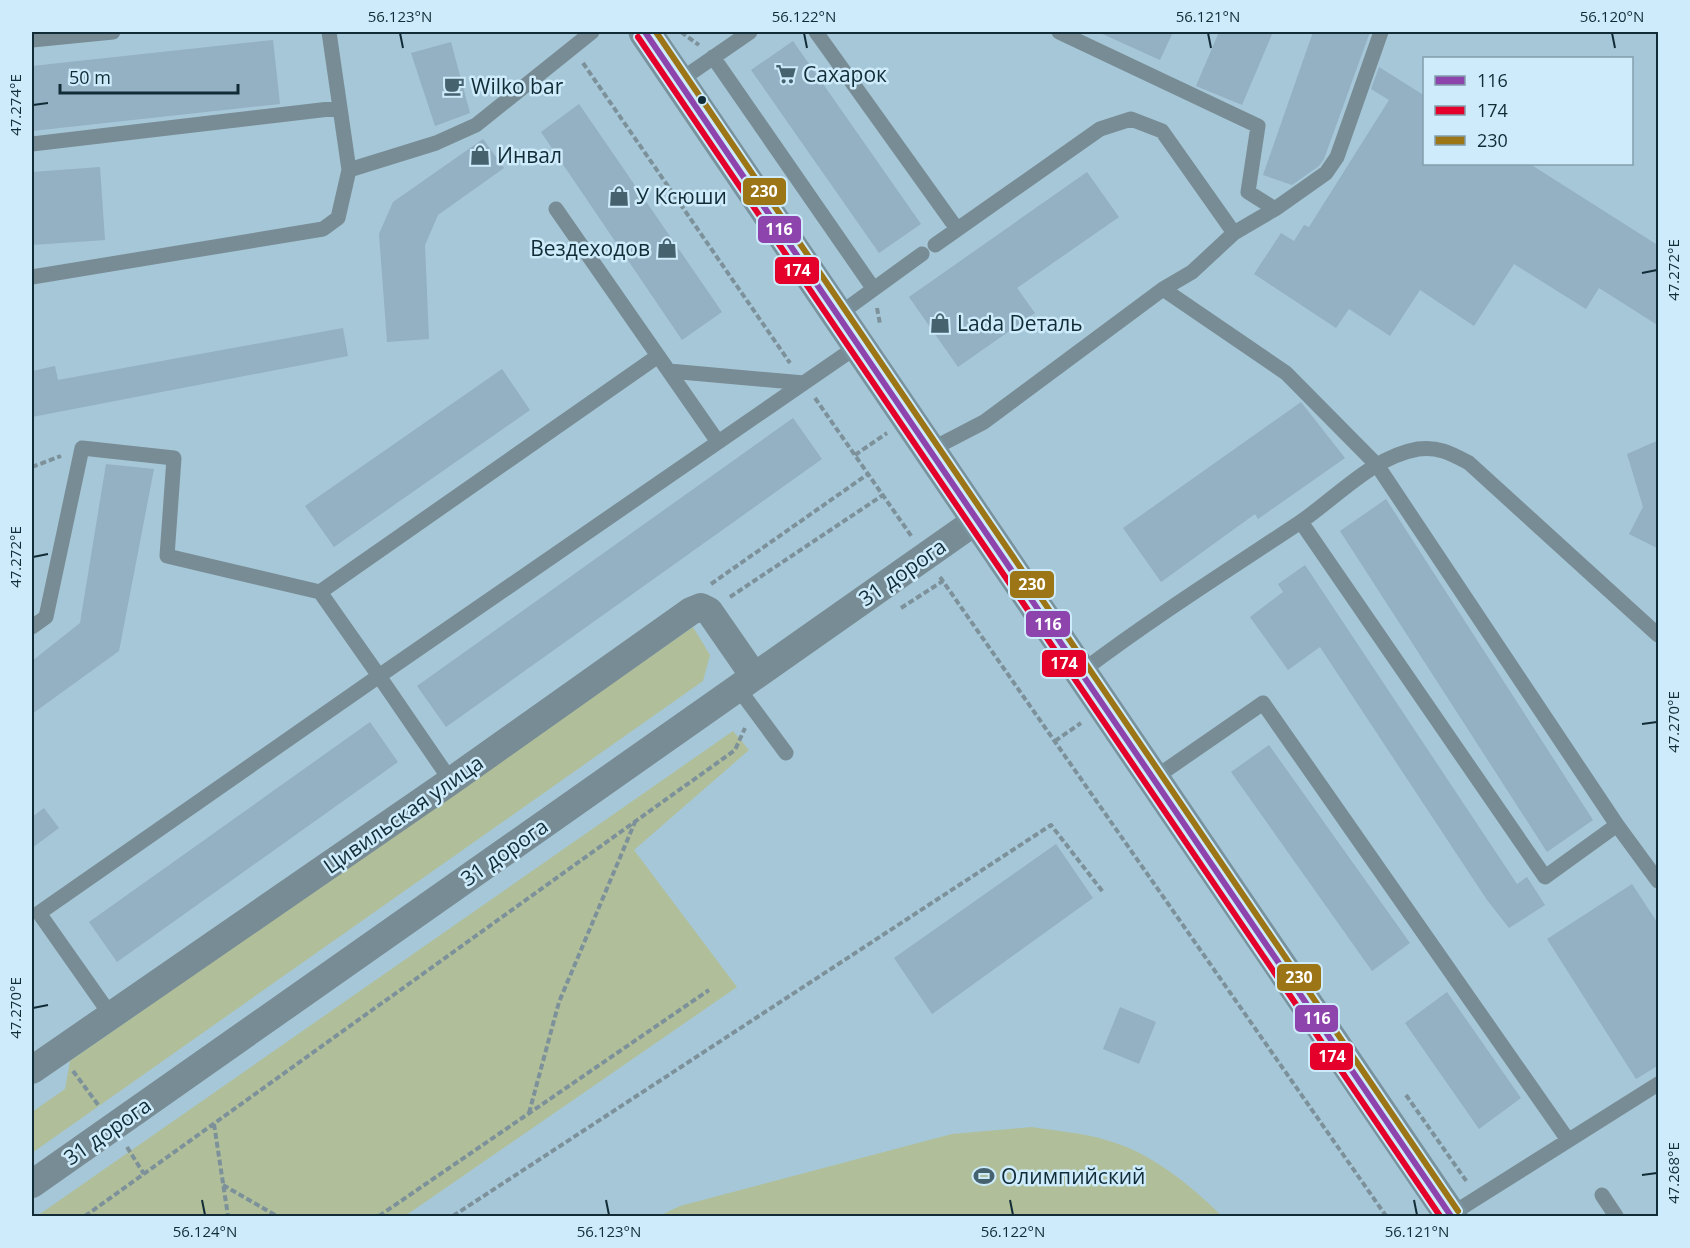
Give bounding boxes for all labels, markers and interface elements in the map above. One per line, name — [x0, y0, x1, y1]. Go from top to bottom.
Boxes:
text: 56.123°N — [368, 6, 432, 26]
text: 56.122°N — [772, 6, 836, 26]
text: 56.121°N — [1176, 6, 1240, 26]
text: 56.120°N — [1580, 6, 1644, 26]
scale bar — [60, 57, 238, 95]
legend — [1423, 57, 1633, 165]
place label: Сахарок — [803, 60, 887, 88]
supermarket icon: Сахарок — [774, 62, 798, 86]
text: 50 m — [69, 65, 111, 89]
text: 116 — [1477, 68, 1508, 92]
place label: Wilko bar — [471, 72, 564, 100]
text: 47.274°E — [5, 74, 25, 136]
cafe icon: Wilko bar — [442, 74, 466, 98]
unlabelled marker — [696, 94, 708, 106]
text: 174 — [1477, 98, 1508, 122]
text: 230 — [1477, 128, 1508, 152]
place label: Инвал — [497, 141, 562, 169]
shop icon: Инвал — [468, 143, 492, 167]
line badge: 230 — [742, 177, 787, 206]
text: 230 — [750, 180, 778, 202]
place label: У Ксюши — [636, 182, 727, 210]
shop icon: У Ксюши — [607, 184, 631, 208]
line badge: 116 — [757, 215, 802, 244]
text: 116 — [765, 218, 793, 240]
place label: Вездеходов — [530, 234, 650, 262]
shop icon: Вездеходов — [655, 236, 679, 260]
text: 47.272°E — [1663, 239, 1683, 301]
line badge: 174 — [774, 256, 820, 285]
text: 174 — [783, 259, 811, 281]
place label: Lada Dеталь — [957, 309, 1083, 337]
shop icon: Lada Dеталь — [928, 311, 952, 335]
text: 47.272°E — [5, 526, 25, 588]
street label: 31 дорога — [853, 532, 951, 612]
line badge: 230 — [1009, 570, 1055, 599]
text: 230 — [1018, 573, 1046, 595]
line badge: 116 — [1025, 610, 1071, 638]
text: 116 — [1034, 613, 1062, 635]
line badge: 174 — [1041, 649, 1087, 678]
text: 174 — [1050, 652, 1078, 674]
text: 47.270°E — [1663, 691, 1683, 753]
street label: Цивильская улица — [318, 748, 488, 880]
street label: 31 дорога — [455, 812, 553, 892]
line badge: 230 — [1276, 963, 1322, 992]
text: 230 — [1285, 966, 1313, 988]
text: 47.270°E — [5, 977, 25, 1039]
line badge: 116 — [1294, 1004, 1339, 1033]
text: 116 — [1303, 1007, 1331, 1029]
line badge: 174 — [1309, 1042, 1354, 1071]
text: 174 — [1318, 1045, 1346, 1067]
street label: 31 дорога — [58, 1091, 156, 1171]
text: 47.268°E — [1663, 1142, 1683, 1204]
place label: Олимпийский — [1001, 1162, 1145, 1190]
sports icon: Олимпийский — [972, 1164, 996, 1188]
text: 56.124°N — [173, 1221, 237, 1241]
text: 56.123°N — [577, 1221, 641, 1241]
text: 56.122°N — [981, 1221, 1045, 1241]
text: 56.121°N — [1385, 1221, 1449, 1241]

